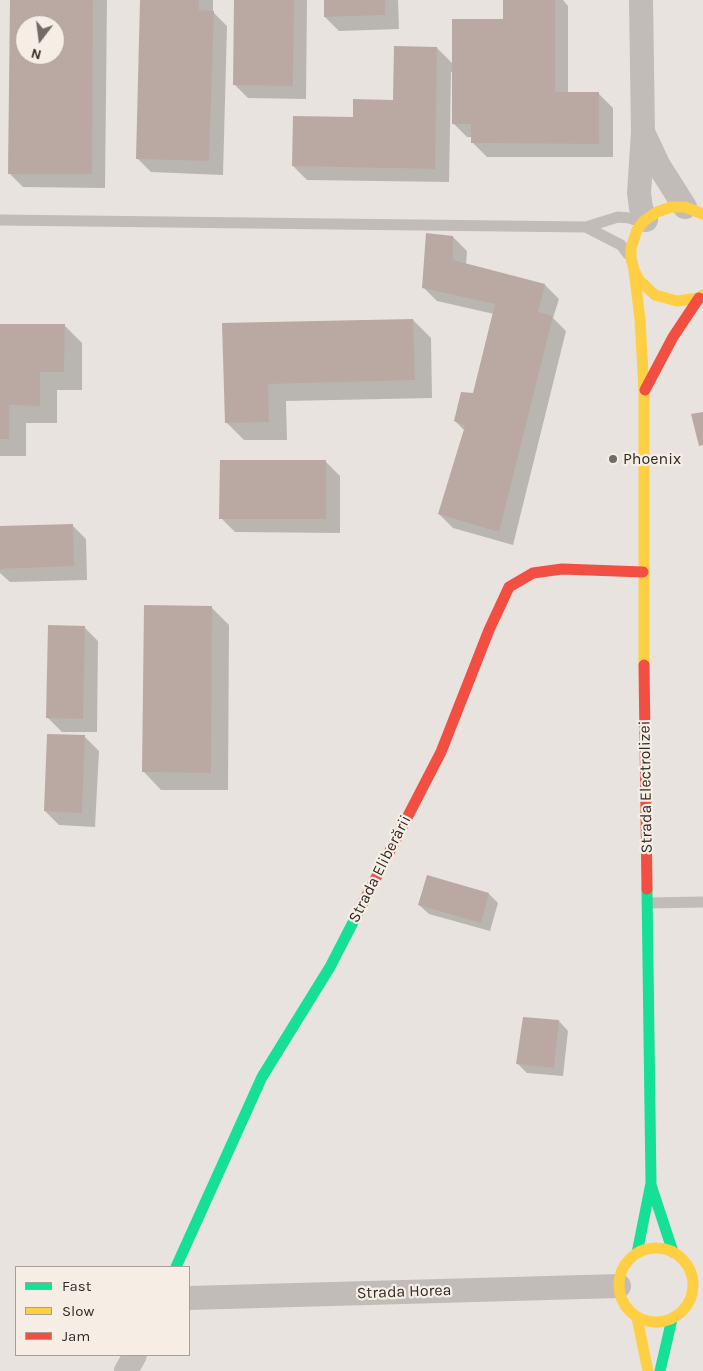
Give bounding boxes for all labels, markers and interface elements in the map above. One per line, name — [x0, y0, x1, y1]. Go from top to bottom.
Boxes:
north arrow — [15, 15, 65, 65]
text: N — [29, 44, 43, 64]
place label: Phoenix — [623, 449, 681, 469]
marker: Phoenix — [607, 453, 619, 465]
street label: Strada Electrolizei — [635, 721, 657, 853]
street label: Strada Eliberării — [345, 812, 415, 926]
legend — [15, 1266, 190, 1356]
text: Fast — [62, 1277, 91, 1295]
street label: Strada Horea — [356, 1281, 452, 1303]
text: Slow — [62, 1302, 94, 1320]
text: Jam — [62, 1327, 90, 1345]

